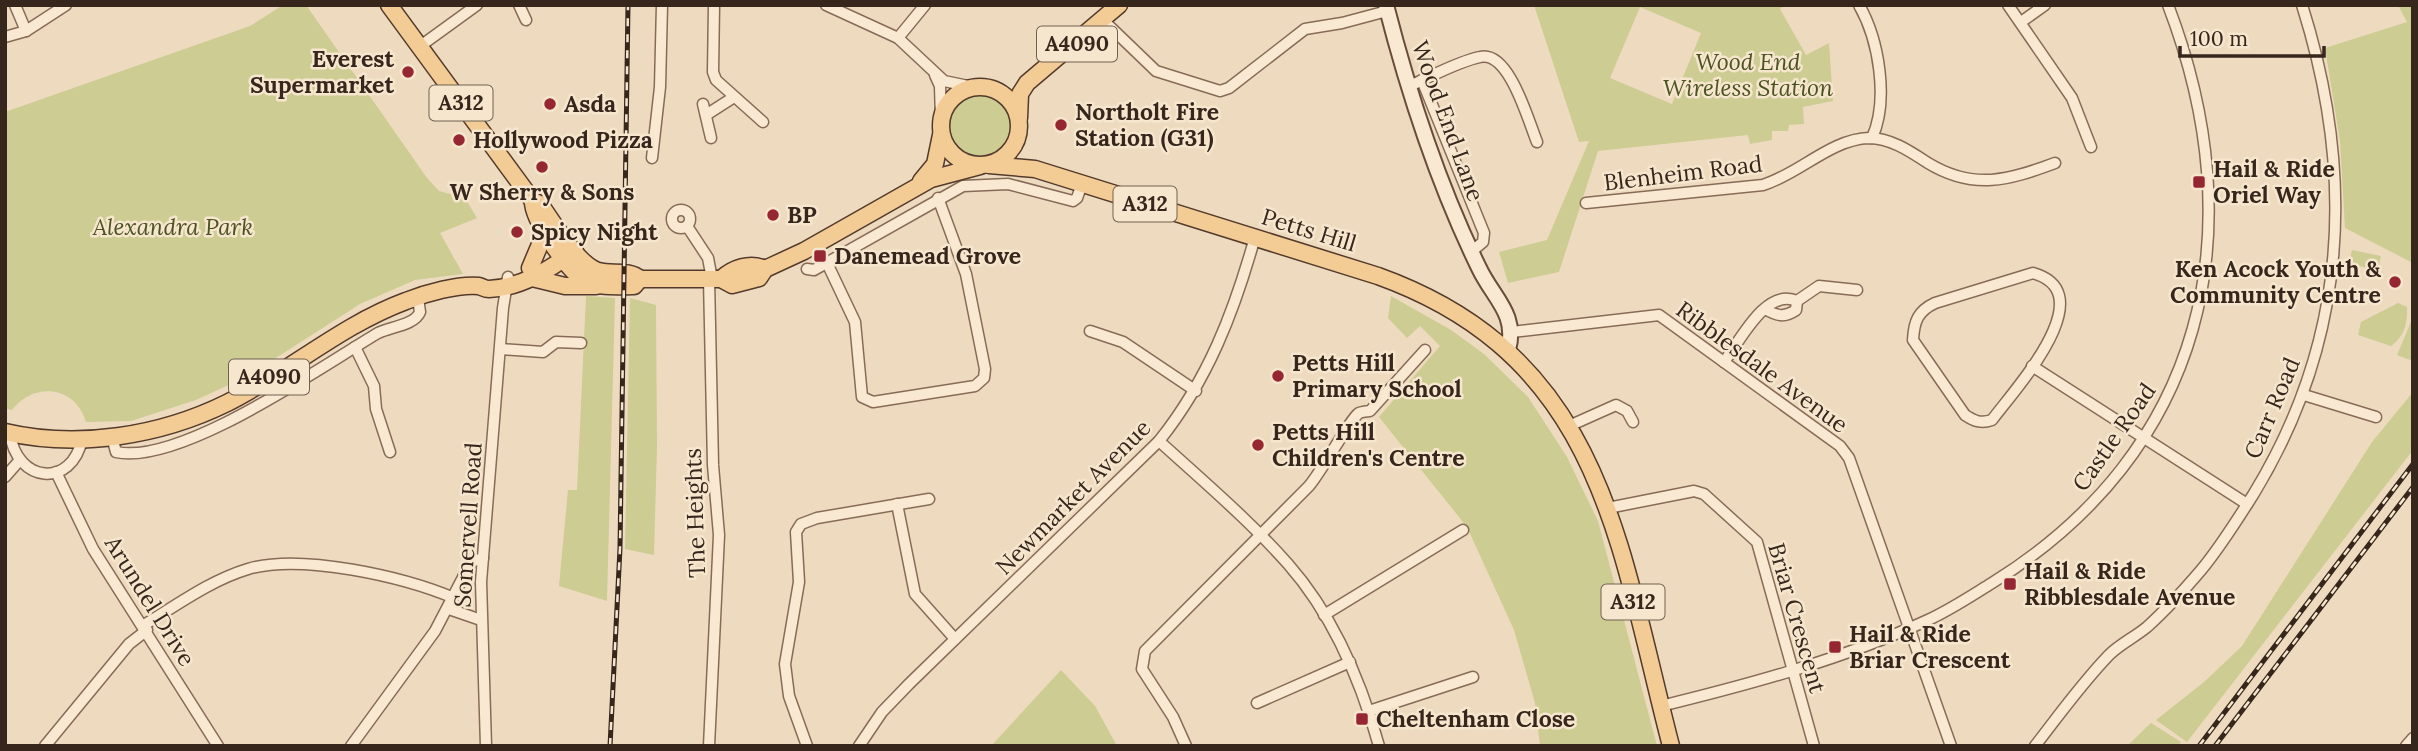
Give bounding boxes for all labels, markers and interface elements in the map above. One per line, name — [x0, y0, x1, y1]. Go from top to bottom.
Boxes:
scale bar — [2180, 14, 2324, 58]
text: 100 m — [2190, 25, 2248, 52]
road number: A4090 — [1037, 26, 1117, 61]
street label: Wood End Lane — [1406, 37, 1491, 205]
place label: Everest Supermarket — [250, 44, 394, 99]
park label: Wood End Wireless Station — [1663, 47, 1833, 102]
marker: Everest Supermarket — [400, 64, 416, 80]
road number: A312 — [430, 86, 492, 120]
place label: Asda — [564, 89, 616, 118]
marker: Asda — [542, 96, 558, 112]
place label: Northolt Fire Station (G31) — [1075, 97, 1219, 153]
marker: Northolt Fire Station (G31) — [1053, 117, 1069, 133]
place label: Hollywood Pizza — [473, 125, 653, 154]
marker: Hollywood Pizza — [451, 132, 467, 148]
street label: Blenheim Road — [1602, 148, 1764, 197]
place label: Hail & Ride Oriel Way — [2213, 154, 2335, 209]
marker: W Sherry & Sons — [534, 159, 550, 175]
marker: Hail & Ride Oriel Way — [2191, 174, 2207, 190]
place label: W Sherry & Sons — [450, 177, 634, 206]
road number: A312 — [1114, 186, 1176, 222]
place label: BP — [787, 200, 817, 229]
street label: Petts Hill — [1258, 201, 1360, 258]
marker: BP — [765, 207, 781, 223]
park label: Alexandra Park — [92, 212, 253, 241]
place label: Spicy Night — [531, 217, 658, 246]
marker: Spicy Night — [509, 224, 525, 240]
place label: Danemead Grove — [834, 241, 1021, 270]
marker: Danemead Grove — [812, 248, 828, 264]
place label: Ken Acock Youth & Community Centre — [2170, 254, 2382, 309]
marker: Ken Acock Youth & Community Centre — [2387, 274, 2403, 290]
street label: Ribblesdale Avenue — [1671, 294, 1854, 439]
place label: Petts Hill Primary School — [1292, 348, 1462, 403]
street label: Carr Road — [2237, 353, 2306, 463]
road number: A4090 — [229, 360, 309, 394]
marker: Petts Hill Primary School — [1270, 368, 1286, 384]
street label: Castle Road — [2066, 377, 2162, 496]
street label: Newmarket Avenue — [989, 413, 1156, 580]
place label: Petts Hill Children's Centre — [1272, 417, 1465, 472]
marker: Petts Hill Children's Centre — [1250, 437, 1266, 453]
street label: Somervell Road — [447, 441, 488, 609]
street label: The Heights — [678, 448, 711, 578]
street label: Arundel Drive — [98, 529, 202, 671]
street label: Briar Crescent — [1762, 540, 1833, 696]
place label: Hail & Ride Ribblesdale Avenue — [2024, 556, 2235, 611]
marker: Hail & Ride Ribblesdale Avenue — [2002, 576, 2018, 592]
road number: A312 — [1602, 584, 1664, 620]
place label: Hail & Ride Briar Crescent — [1849, 619, 2011, 674]
marker: Hail & Ride Briar Crescent — [1827, 639, 1843, 655]
place label: Cheltenham Close — [1376, 704, 1575, 733]
marker: Cheltenham Close — [1354, 711, 1370, 727]

